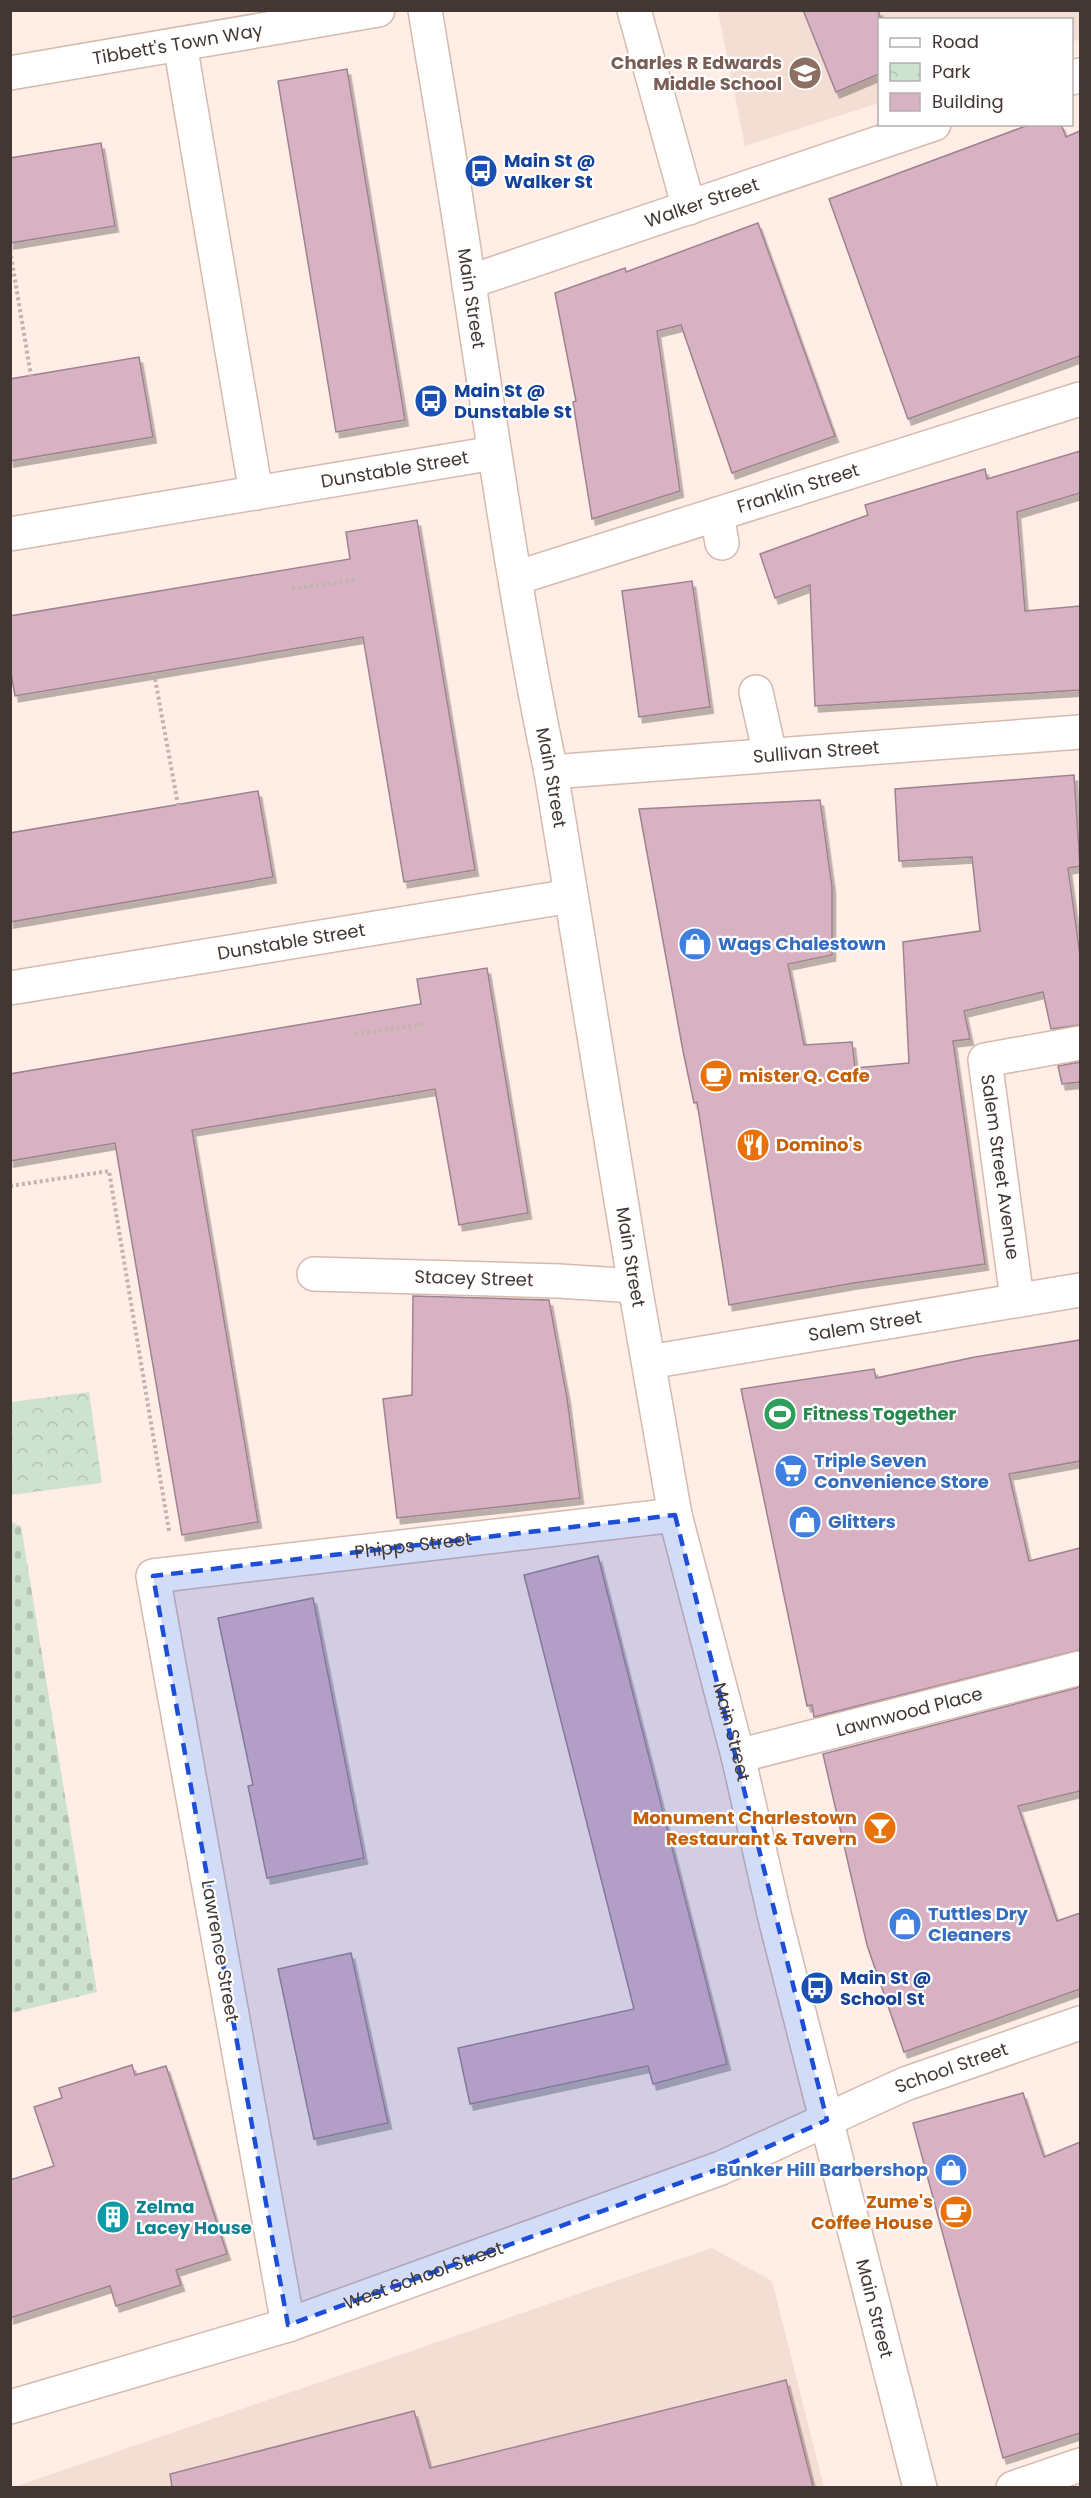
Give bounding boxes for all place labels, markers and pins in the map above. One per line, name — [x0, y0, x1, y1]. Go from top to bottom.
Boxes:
place label: Charles R Edwards Middle School — [611, 50, 782, 96]
school or university icon: Charles R Edwards Middle School — [787, 55, 823, 91]
place label: Main St @ Walker St — [504, 148, 596, 194]
bus stop icon: Main St @ Walker St — [463, 153, 499, 189]
place label: Main St @ Dunstable St — [454, 378, 572, 424]
bus stop icon: Main St @ Dunstable St — [413, 383, 449, 419]
shop icon: Wags Chalestown — [677, 926, 713, 962]
place label: Wags Chalestown — [718, 931, 886, 956]
cafe icon: mister Q. Cafe — [698, 1058, 734, 1094]
place label: mister Q. Cafe — [739, 1063, 870, 1088]
restaurant icon: Domino's — [735, 1127, 771, 1163]
place label: Domino's — [776, 1132, 863, 1157]
sports icon: Fitness Together — [762, 1396, 798, 1432]
place label: Fitness Together — [803, 1401, 957, 1426]
place label: Triple Seven Convenience Store — [814, 1448, 989, 1494]
supermarket icon: Triple Seven Convenience Store — [773, 1453, 809, 1489]
shop icon: Glitters — [787, 1504, 823, 1540]
place label: Glitters — [828, 1509, 896, 1534]
place label: Monument Charlestown Restaurant & Tavern — [633, 1805, 857, 1851]
bar icon: Monument Charlestown Restaurant & Tavern — [862, 1810, 898, 1846]
place label: Tuttles Dry Cleaners — [928, 1901, 1028, 1947]
shop icon: Tuttles Dry Cleaners — [887, 1906, 923, 1942]
place label: Main St @ School St — [840, 1965, 932, 2011]
bus stop icon: Main St @ School St — [799, 1970, 835, 2006]
shop icon: Bunker Hill Barbershop — [933, 2152, 969, 2188]
place label: Bunker Hill Barbershop — [717, 2157, 928, 2182]
place label: Zume's Coffee House — [811, 2189, 933, 2235]
place label: Zelma Lacey House — [136, 2194, 252, 2240]
cafe icon: Zume's Coffee House — [938, 2194, 974, 2230]
building icon: Zelma Lacey House — [95, 2199, 131, 2235]

